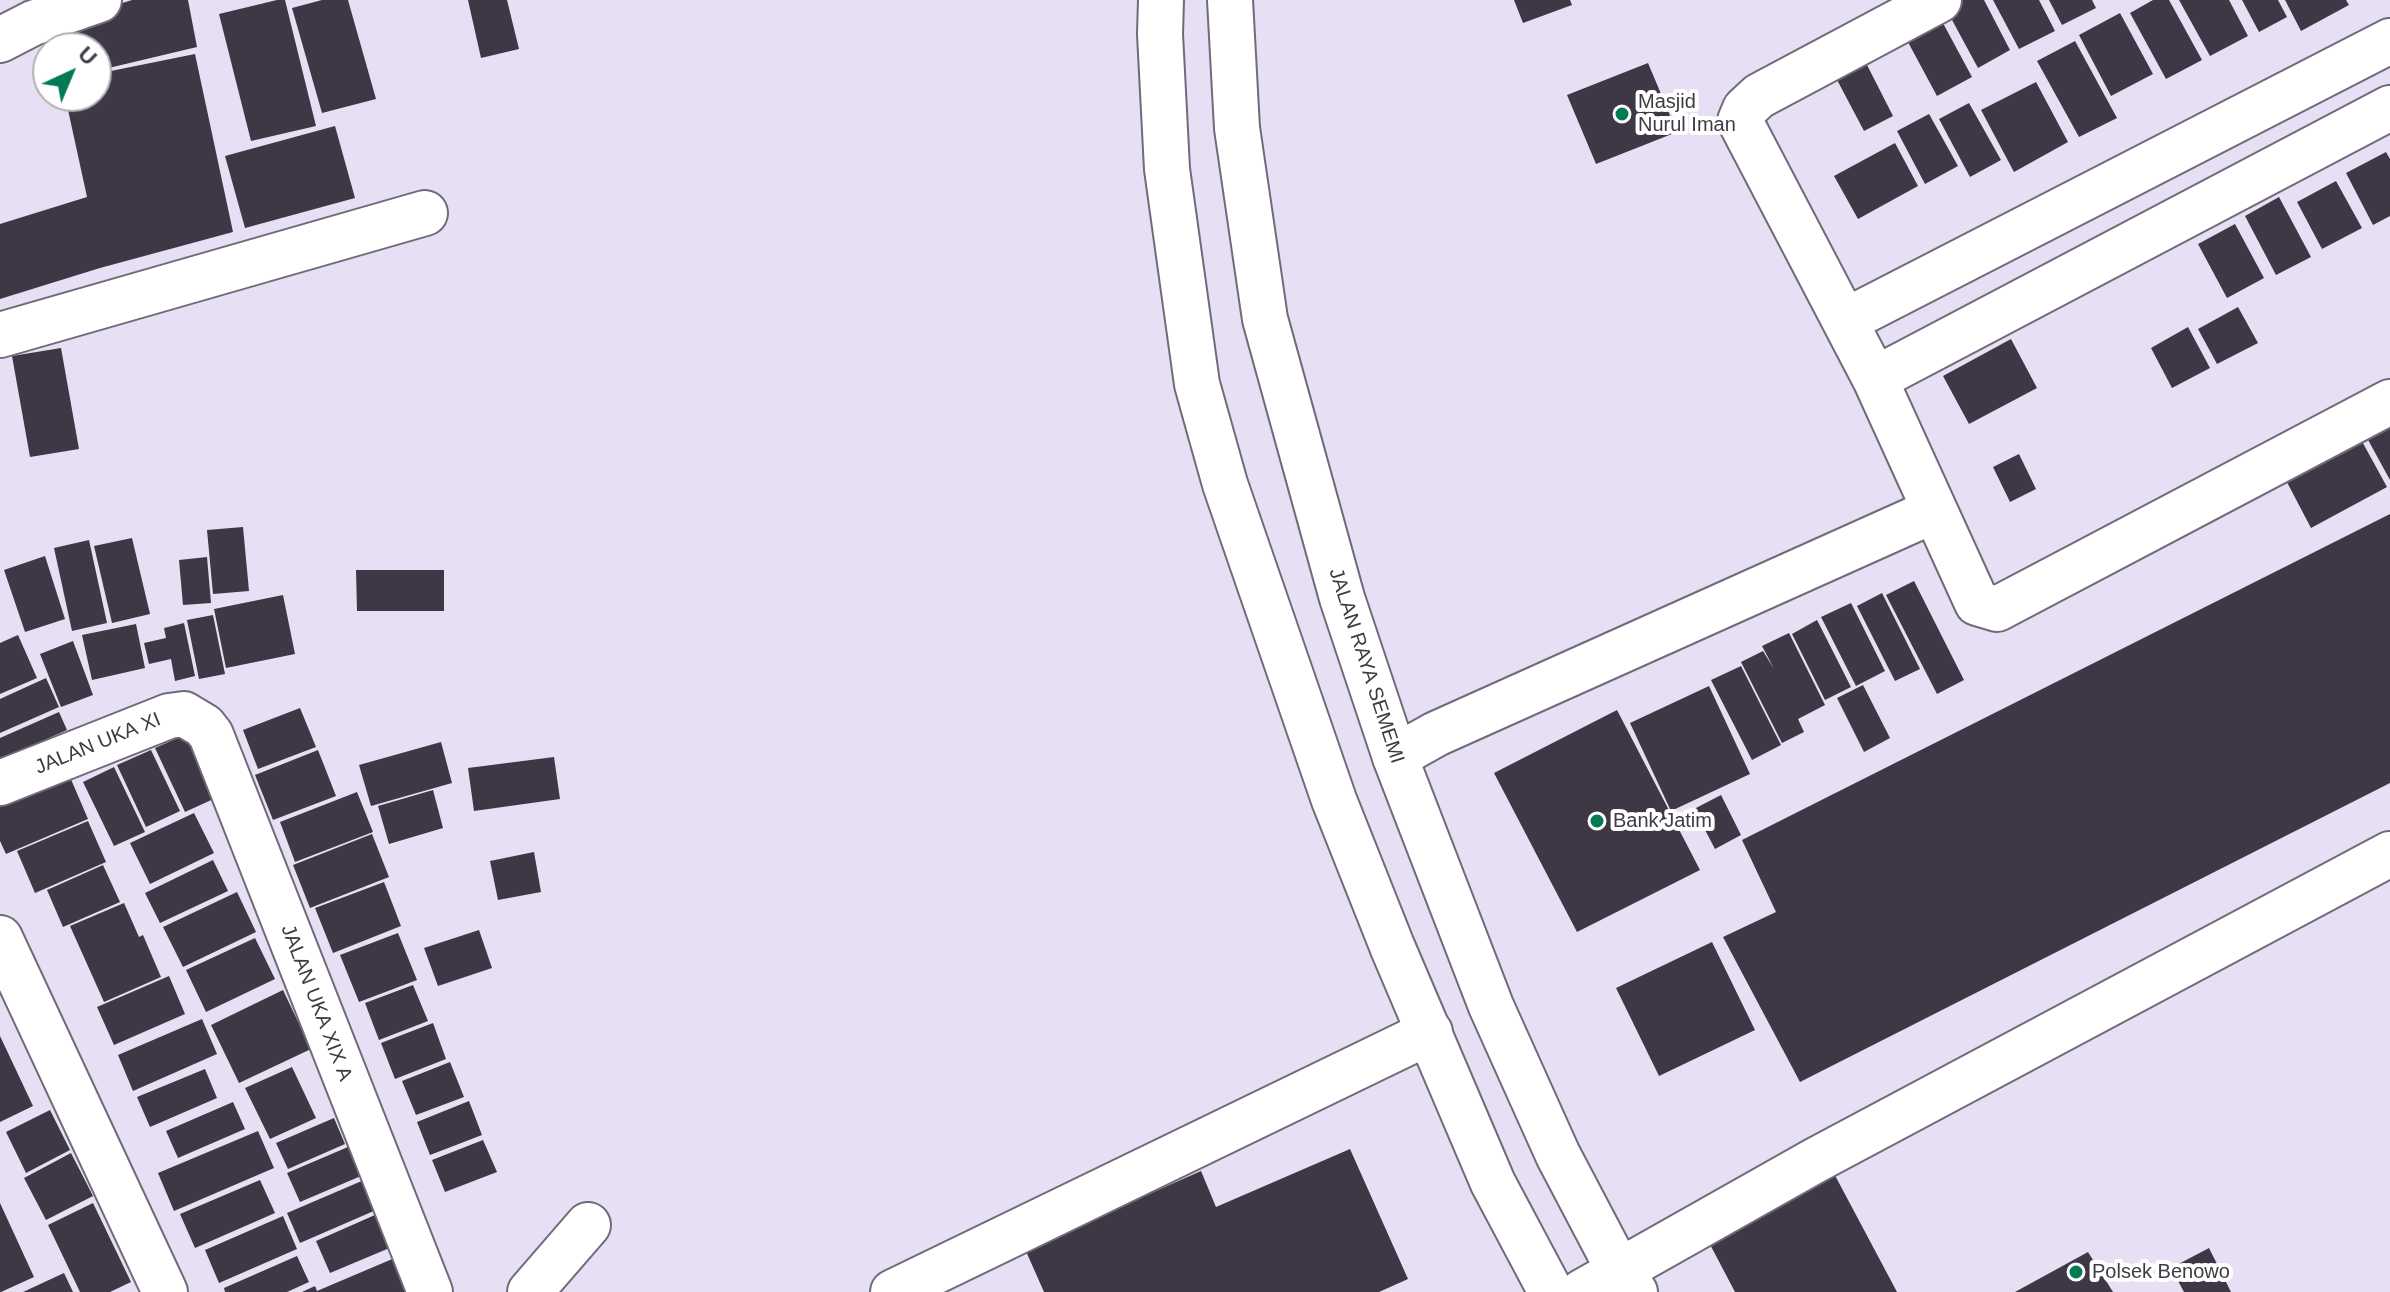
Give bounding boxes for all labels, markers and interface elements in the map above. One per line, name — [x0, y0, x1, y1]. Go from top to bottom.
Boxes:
north arrow — [32, 32, 112, 112]
text: U — [73, 41, 102, 70]
place label: Masjid Nurul Iman — [1638, 90, 1736, 137]
marker: Masjid Nurul Iman — [1613, 105, 1631, 123]
street label: JALAN RAYA SEMEMI — [1323, 565, 1409, 767]
street label: JALAN UKA XI — [32, 708, 164, 780]
place label: Bank Jatim — [1613, 809, 1712, 833]
marker: Bank Jatim — [1588, 812, 1606, 830]
street label: JALAN UKA XIX A — [275, 921, 357, 1085]
place label: Polsek Benowo — [2092, 1260, 2230, 1284]
marker: Polsek Benowo — [2067, 1263, 2085, 1281]

